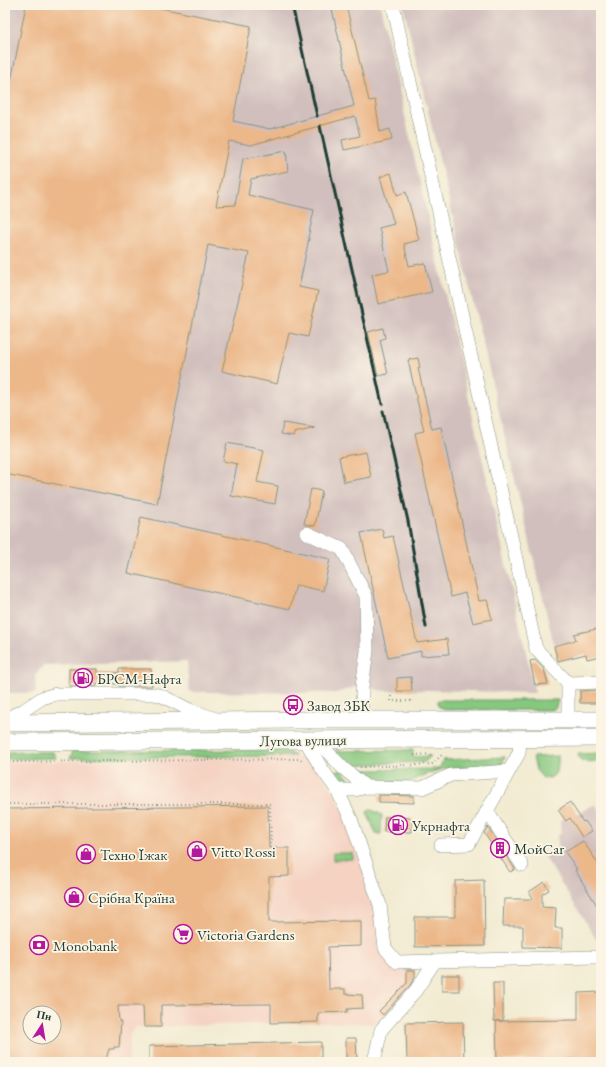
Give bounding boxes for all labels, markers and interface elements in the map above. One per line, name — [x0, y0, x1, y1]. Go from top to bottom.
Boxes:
fuel station icon: БРСМ-Нафта — [72, 667, 94, 689]
place label: БРСМ-Нафта — [97, 669, 181, 688]
bus stop icon: Завод ЗБК — [282, 694, 304, 716]
place label: Завод ЗБК — [307, 696, 370, 715]
street label: Лугова вулиця — [259, 730, 347, 750]
fuel station icon: Укрнафта — [387, 814, 409, 836]
place label: Укрнафта — [411, 816, 470, 835]
building icon: МойCar — [489, 837, 511, 859]
place label: МойCar — [514, 839, 564, 858]
shop icon: Vitto Rossi — [186, 840, 208, 862]
place label: Vitto Rossi — [211, 842, 276, 861]
shop icon: Техно Їжак — [75, 843, 97, 865]
place label: Техно Їжак — [100, 845, 167, 864]
shop icon: Срібна Країна — [63, 886, 85, 908]
place label: Срібна Країна — [88, 888, 175, 907]
supermarket icon: Victoria Gardens — [172, 923, 194, 945]
place label: Victoria Gardens — [197, 925, 295, 944]
bank icon: Monobank — [28, 934, 50, 956]
place label: Monobank — [53, 936, 118, 955]
north arrow — [22, 1005, 62, 1045]
text: Пн — [35, 1007, 54, 1024]

